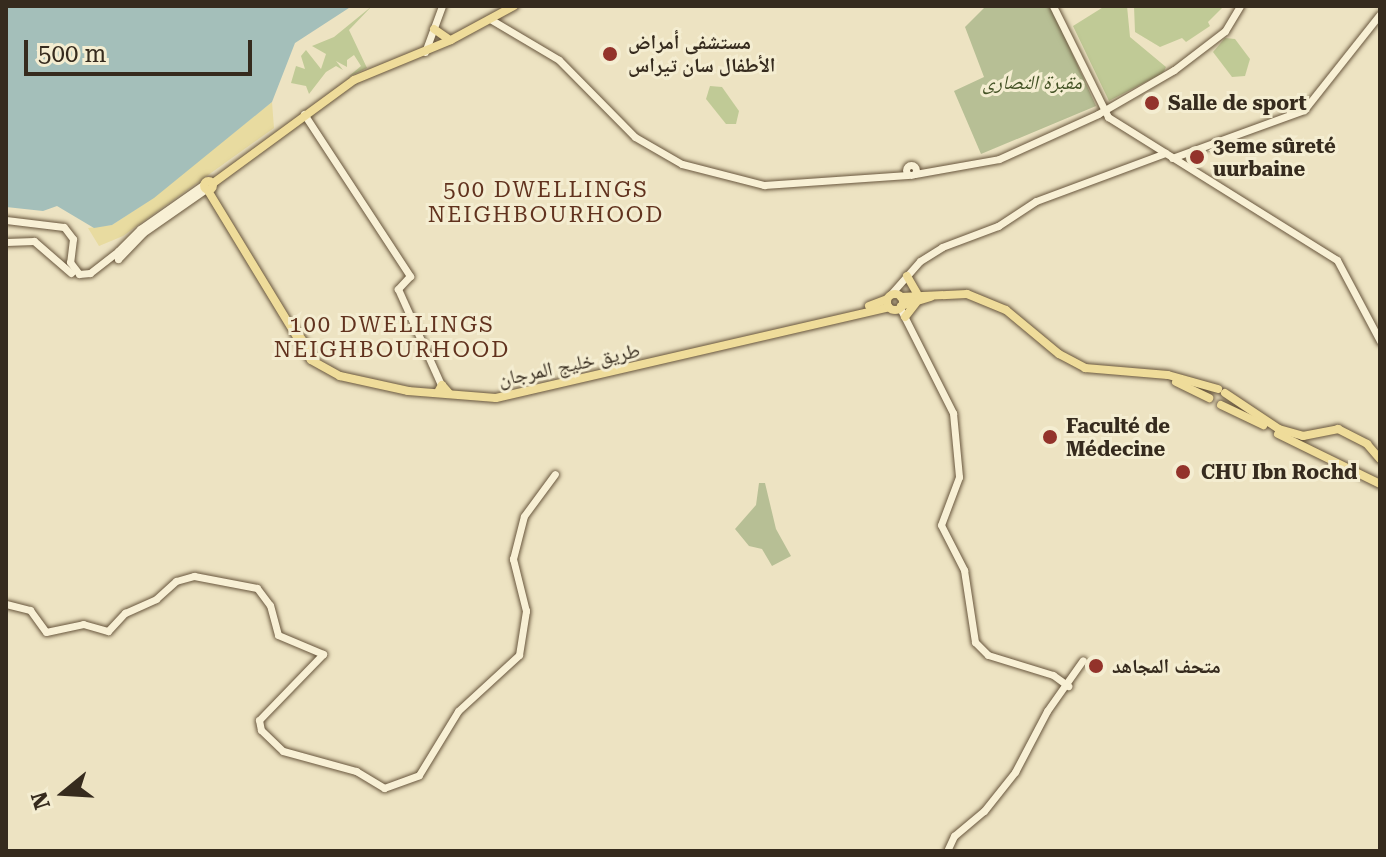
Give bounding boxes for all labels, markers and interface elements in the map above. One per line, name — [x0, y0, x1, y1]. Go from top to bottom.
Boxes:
scale bar — [28, 24, 256, 74]
place label: مستشفى أمراض الأطفال سان تيراس — [628, 30, 776, 77]
text: 500 m — [38, 40, 106, 68]
marker: مستشفى أمراض الأطفال سان تيراس — [599, 43, 621, 65]
park label: مقبرة النصارى — [982, 70, 1082, 94]
place label: Salle de sport — [1168, 91, 1307, 115]
marker: Salle de sport — [1143, 94, 1161, 112]
place label: 3eme sûreté uurbaine — [1213, 134, 1336, 181]
marker: 3eme sûreté uurbaine — [1188, 148, 1206, 166]
district label: 500 DWELLINGS NEIGHBOURHOOD — [428, 176, 664, 228]
district label: 100 DWELLINGS NEIGHBOURHOOD — [274, 311, 510, 362]
street label: طريق خليج المرجان — [496, 338, 642, 392]
place label: Faculté de Médecine — [1066, 414, 1170, 461]
marker: Faculté de Médecine — [1041, 428, 1059, 446]
place label: CHU Ibn Rochd — [1201, 460, 1357, 484]
marker: CHU Ibn Rochd — [1172, 461, 1194, 483]
place label: متحف المجاهد — [1112, 654, 1221, 678]
marker: متحف المجاهد — [1087, 657, 1105, 675]
north arrow — [24, 753, 104, 833]
text: N — [26, 789, 55, 813]

